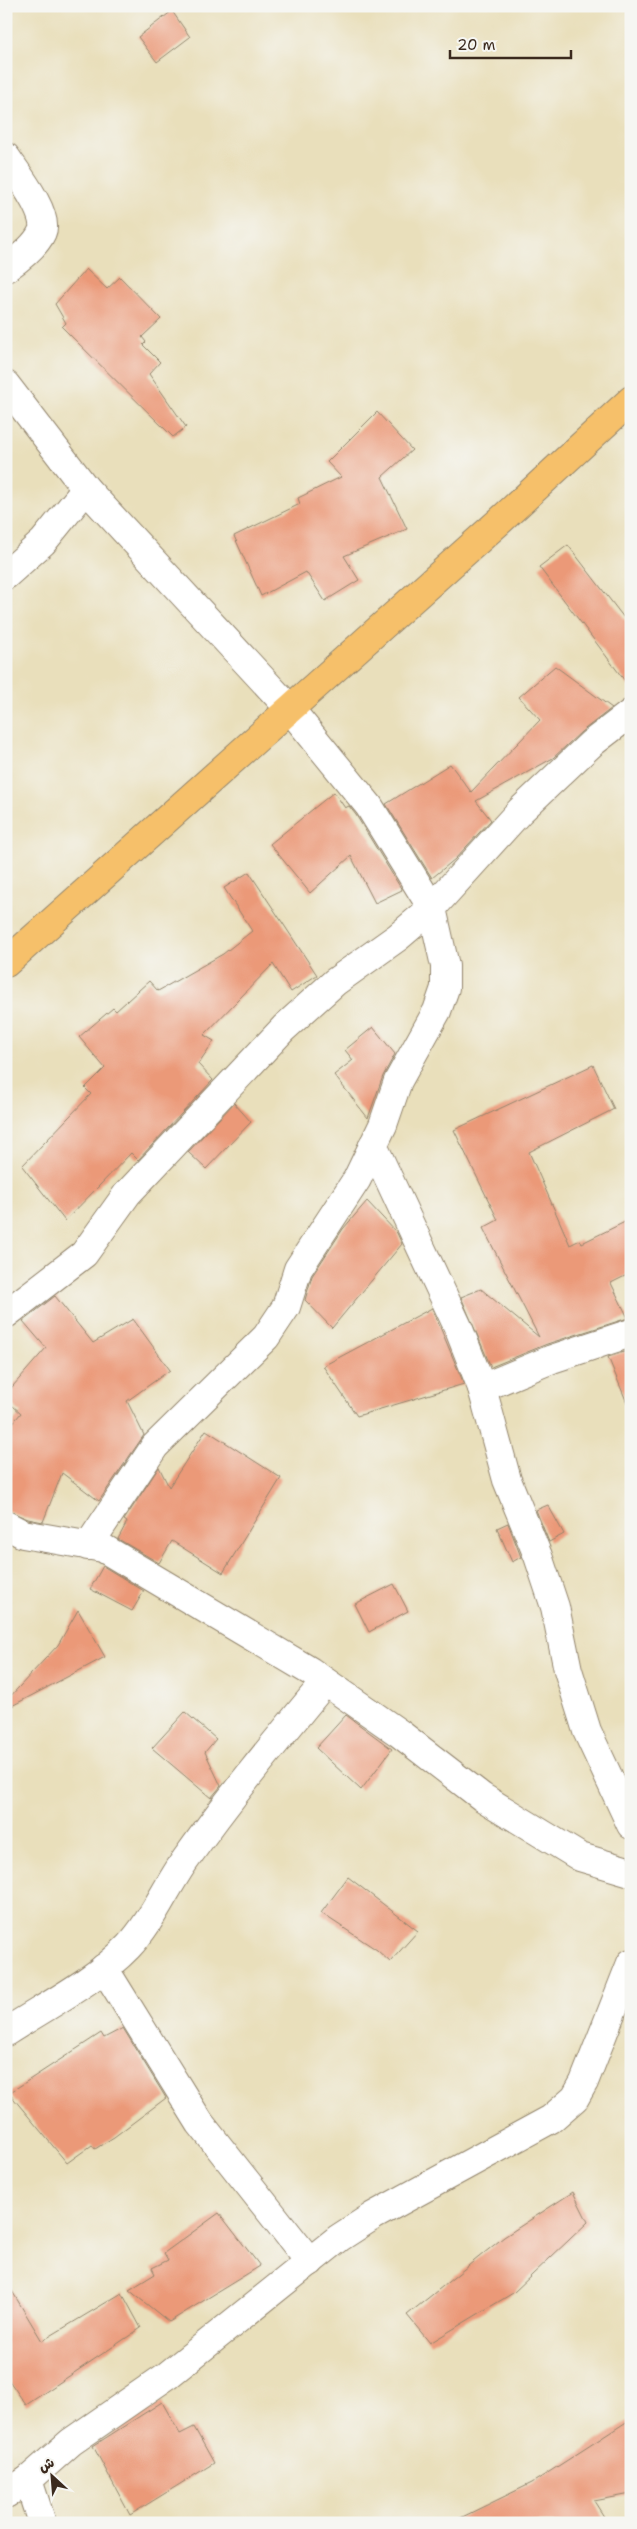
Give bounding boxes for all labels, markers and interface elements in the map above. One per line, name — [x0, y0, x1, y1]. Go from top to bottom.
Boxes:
scale bar — [450, 28, 571, 60]
text: 20 m — [457, 35, 496, 55]
north arrow — [28, 2452, 78, 2502]
text: ش — [35, 2453, 57, 2476]

